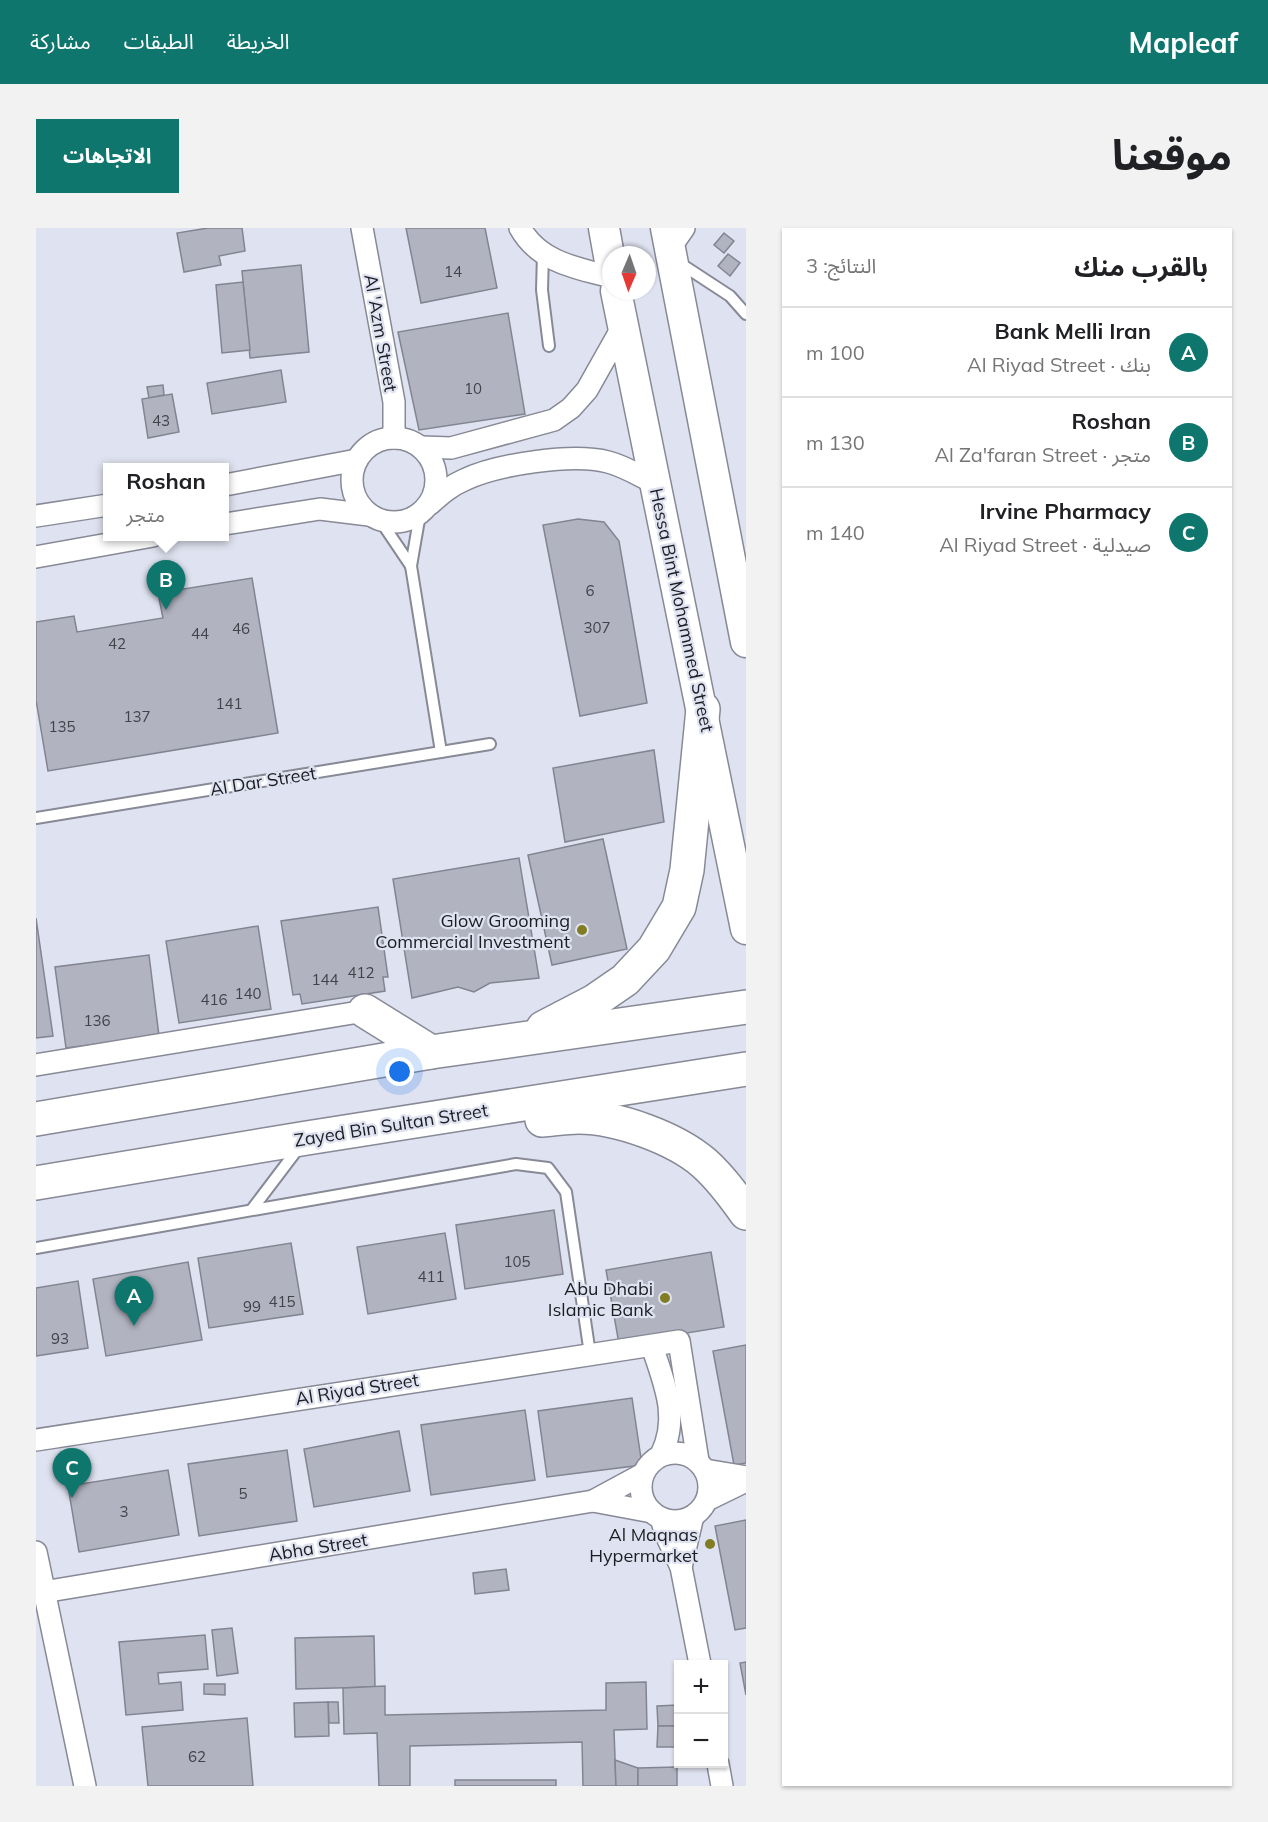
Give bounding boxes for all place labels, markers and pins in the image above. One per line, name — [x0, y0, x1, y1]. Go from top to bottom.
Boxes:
pin: B — [146, 560, 186, 610]
place label: Glow Grooming Commercial Investment — [375, 909, 570, 953]
marker: Glow Grooming Commercial Investment — [575, 923, 589, 937]
pin: A — [114, 1276, 154, 1326]
place label: Abu Dhabi Islamic Bank — [548, 1277, 654, 1321]
marker: Abu Dhabi Islamic Bank — [658, 1291, 672, 1305]
pin: C — [52, 1448, 92, 1498]
place label: Al Maqnas Hypermarket — [589, 1523, 698, 1567]
marker: Al Maqnas Hypermarket — [703, 1537, 717, 1551]

